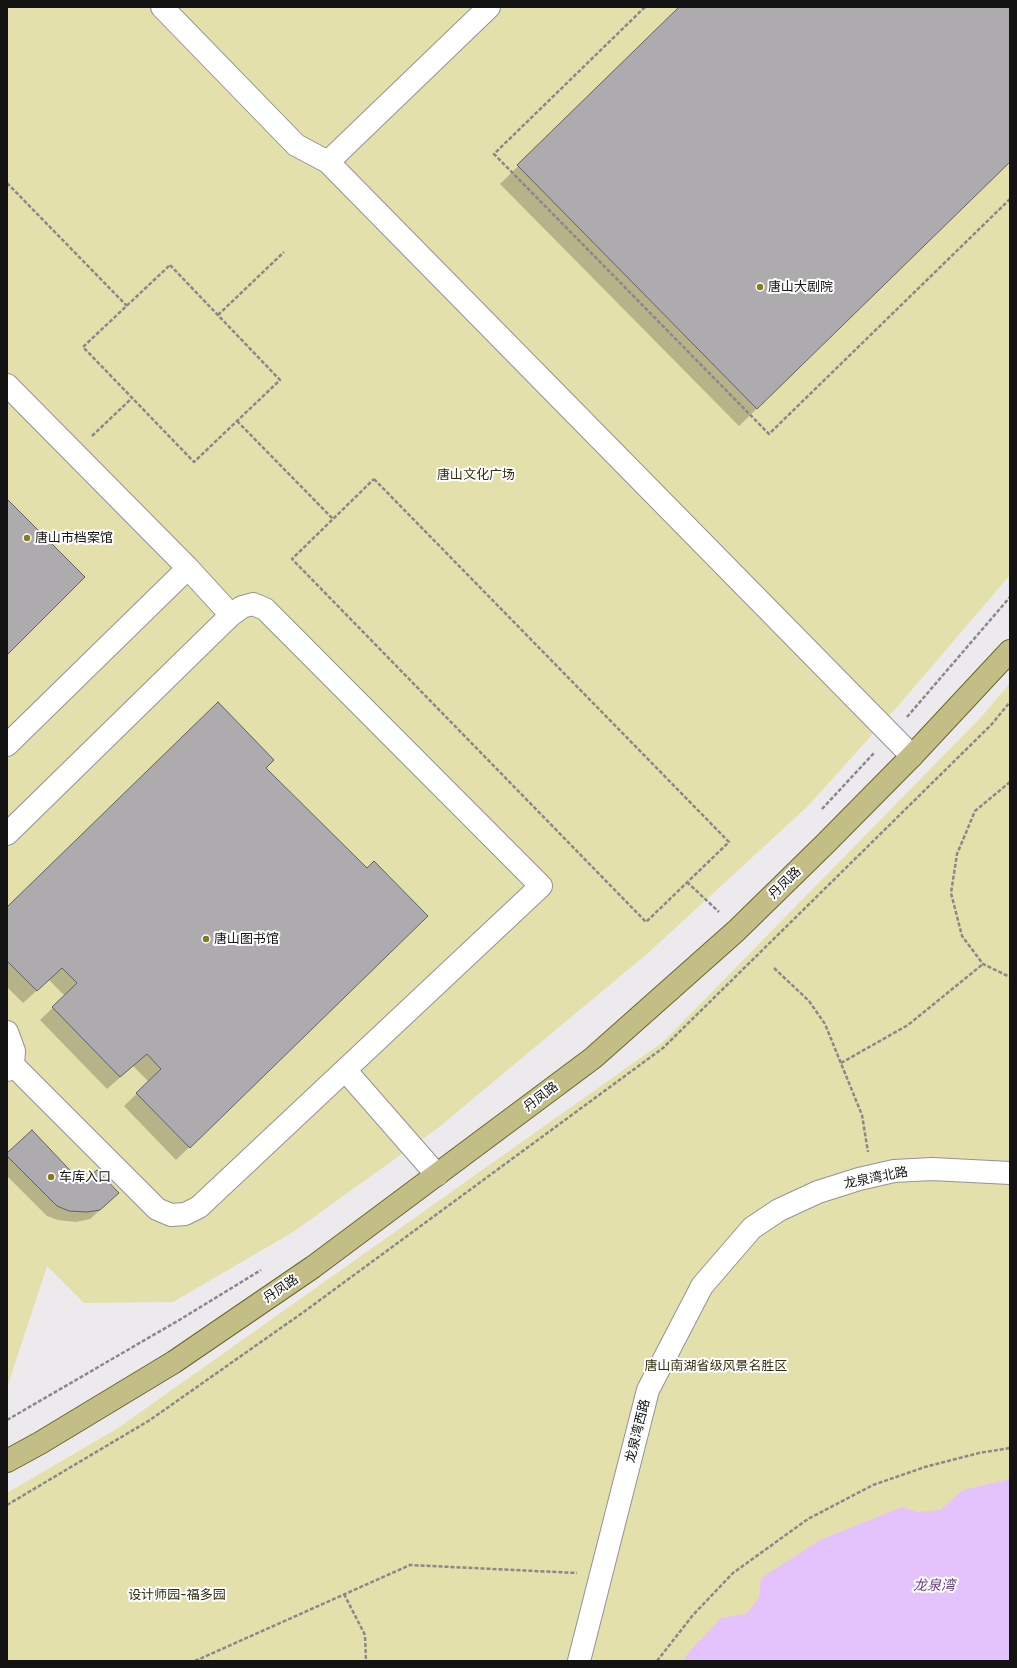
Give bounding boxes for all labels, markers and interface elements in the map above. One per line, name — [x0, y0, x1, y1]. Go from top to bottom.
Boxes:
place label: 唐山大剧院 — [768, 279, 833, 295]
marker: 唐山大剧院 — [755, 282, 765, 292]
park label: 唐山文化广场 — [437, 467, 515, 483]
place label: 唐山市档案馆 — [35, 530, 113, 546]
marker: 唐山市档案馆 — [22, 533, 32, 543]
street label: 丹凤路 — [766, 864, 804, 902]
place label: 唐山图书馆 — [214, 931, 279, 947]
marker: 唐山图书馆 — [201, 934, 211, 944]
street label: 丹凤路 — [521, 1079, 561, 1115]
street label: 龙泉湾北路 — [843, 1164, 909, 1192]
place label: 车库入口 — [59, 1169, 111, 1185]
marker: 车库入口 — [46, 1172, 56, 1182]
street label: 丹凤路 — [260, 1272, 302, 1306]
park label: 唐山南湖省级风景名胜区 — [645, 1358, 787, 1374]
street label: 龙泉湾西路 — [623, 1398, 653, 1464]
water label: 龙泉湾 — [913, 1578, 955, 1594]
park label: 设计师园-福多园 — [128, 1587, 226, 1603]

